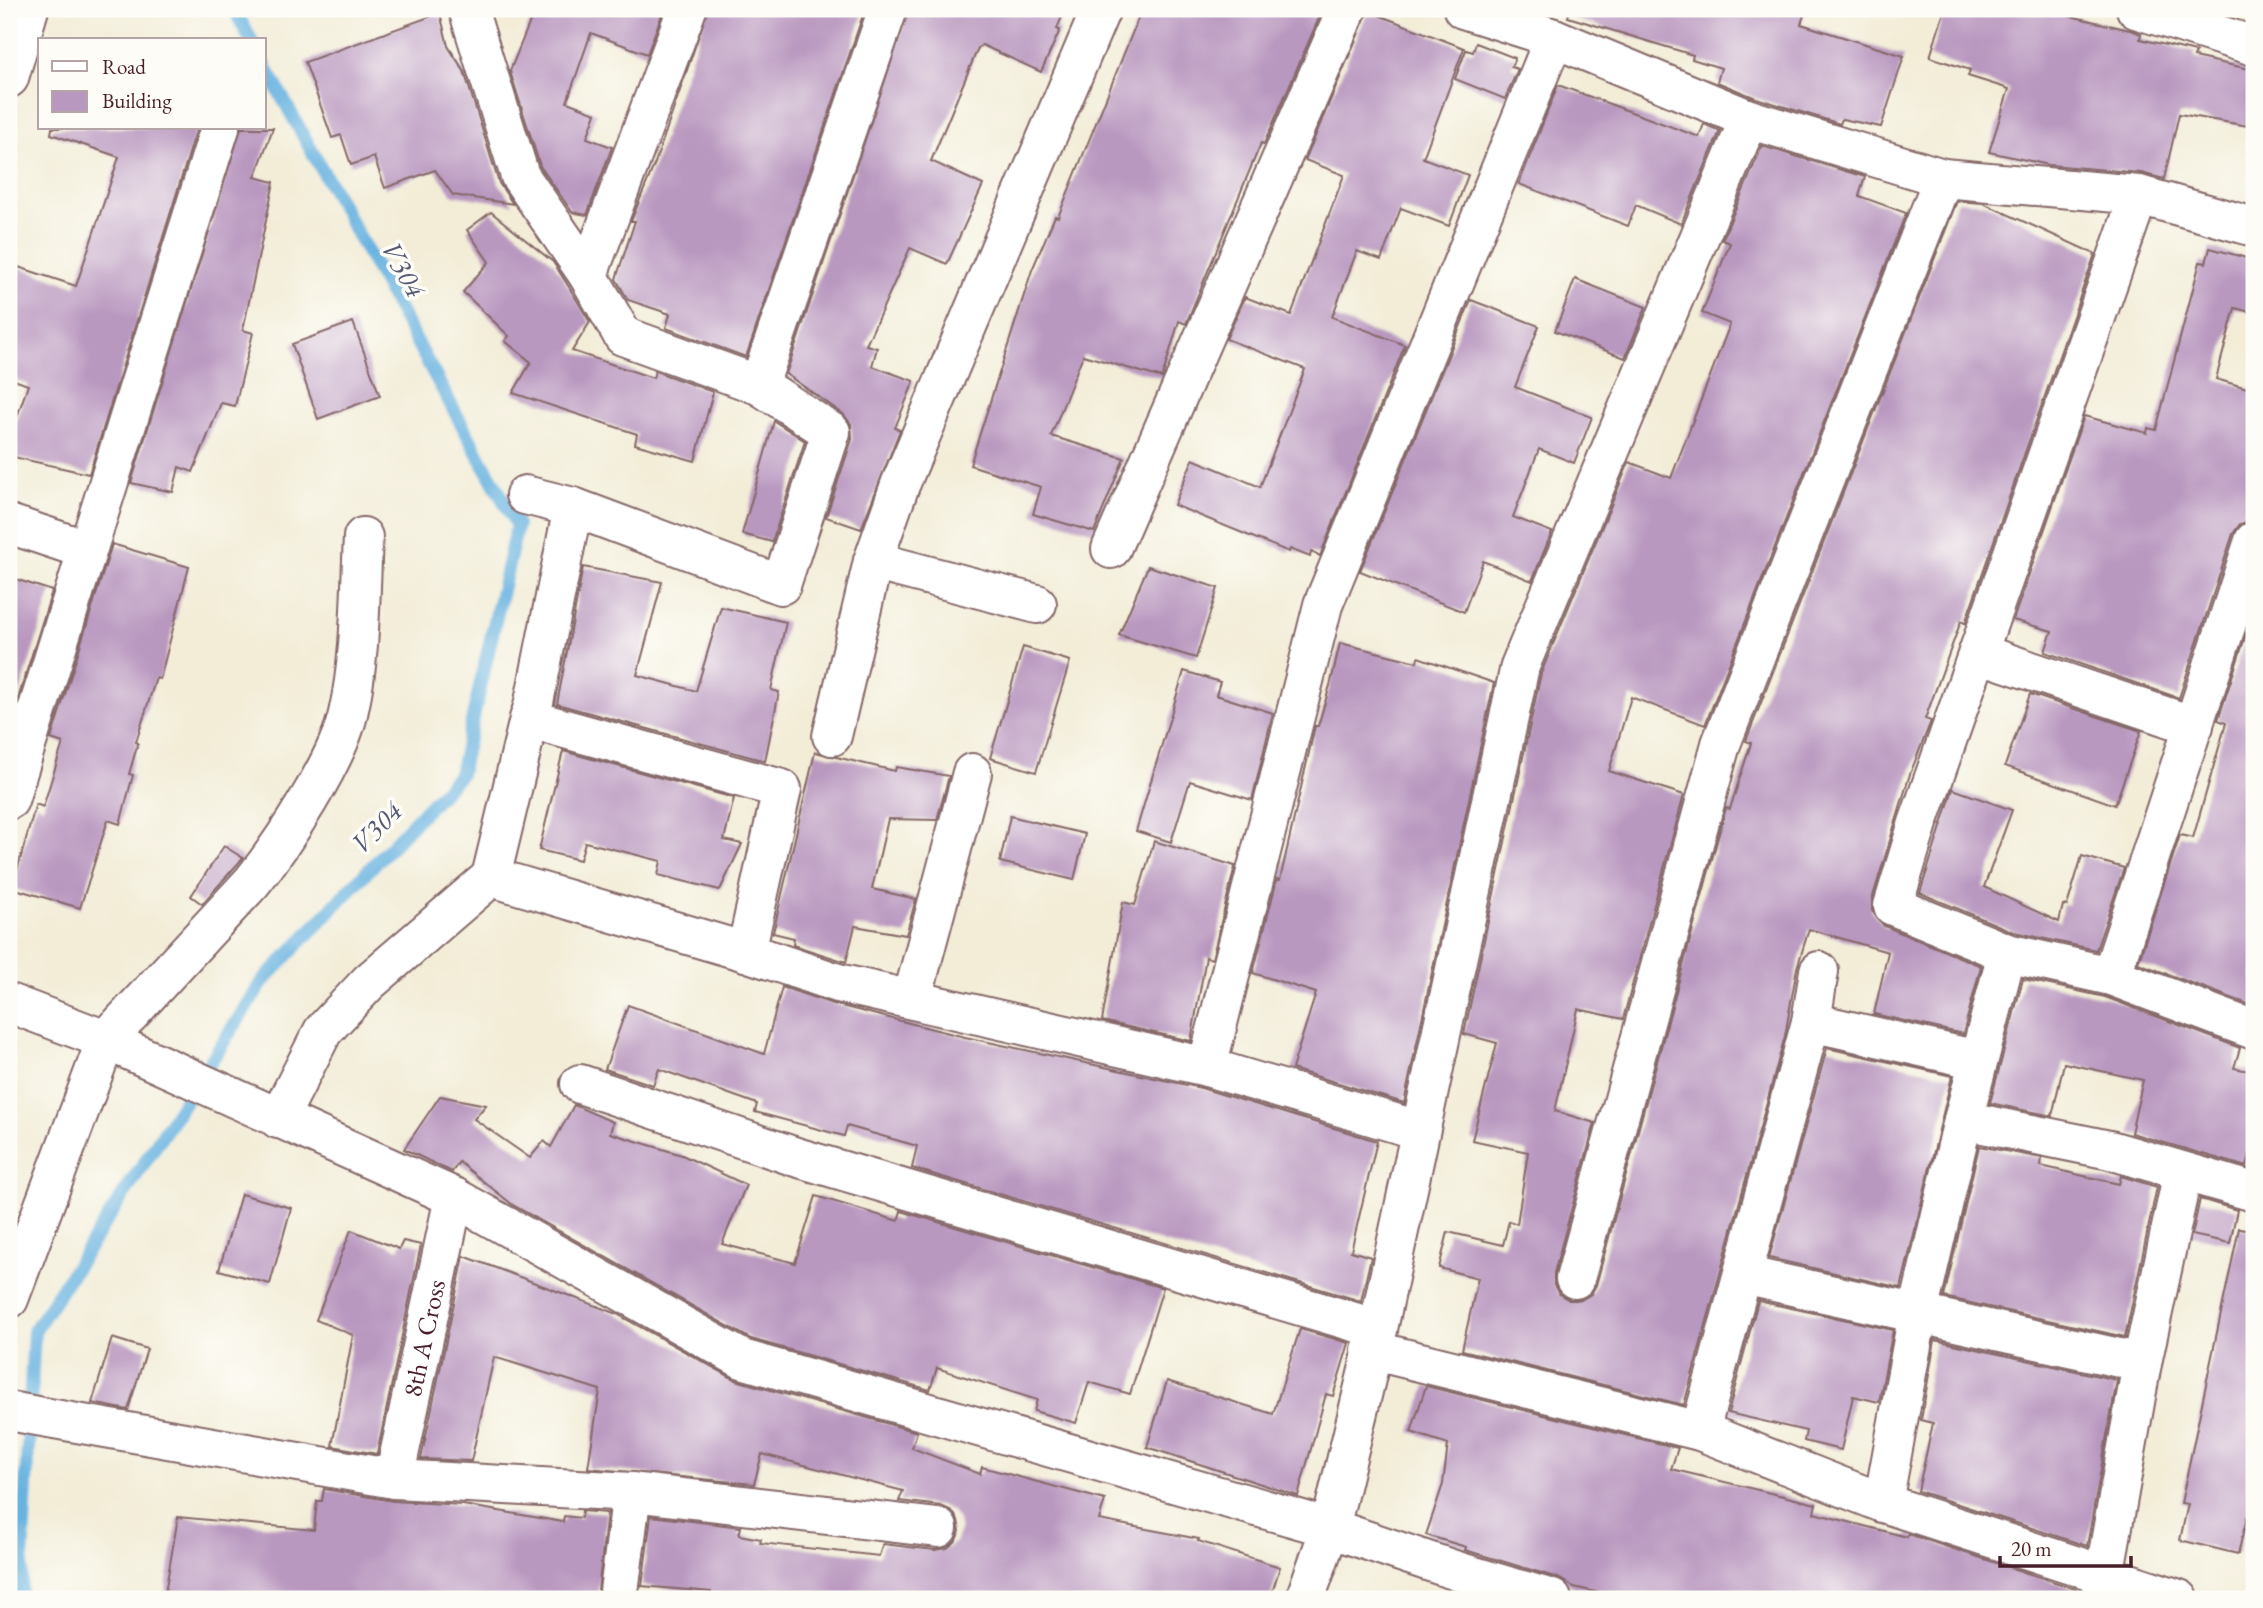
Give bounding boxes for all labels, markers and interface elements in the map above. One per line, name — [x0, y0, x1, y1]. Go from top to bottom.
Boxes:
legend — [38, 38, 266, 130]
text: Road — [102, 53, 146, 80]
text: Building — [102, 87, 172, 114]
water label: V304 — [374, 234, 434, 304]
water label: V304 — [342, 793, 410, 861]
street label: 8th A Cross — [395, 1276, 453, 1400]
scale bar — [2000, 1524, 2132, 1568]
text: 20 m — [2011, 1535, 2052, 1562]

